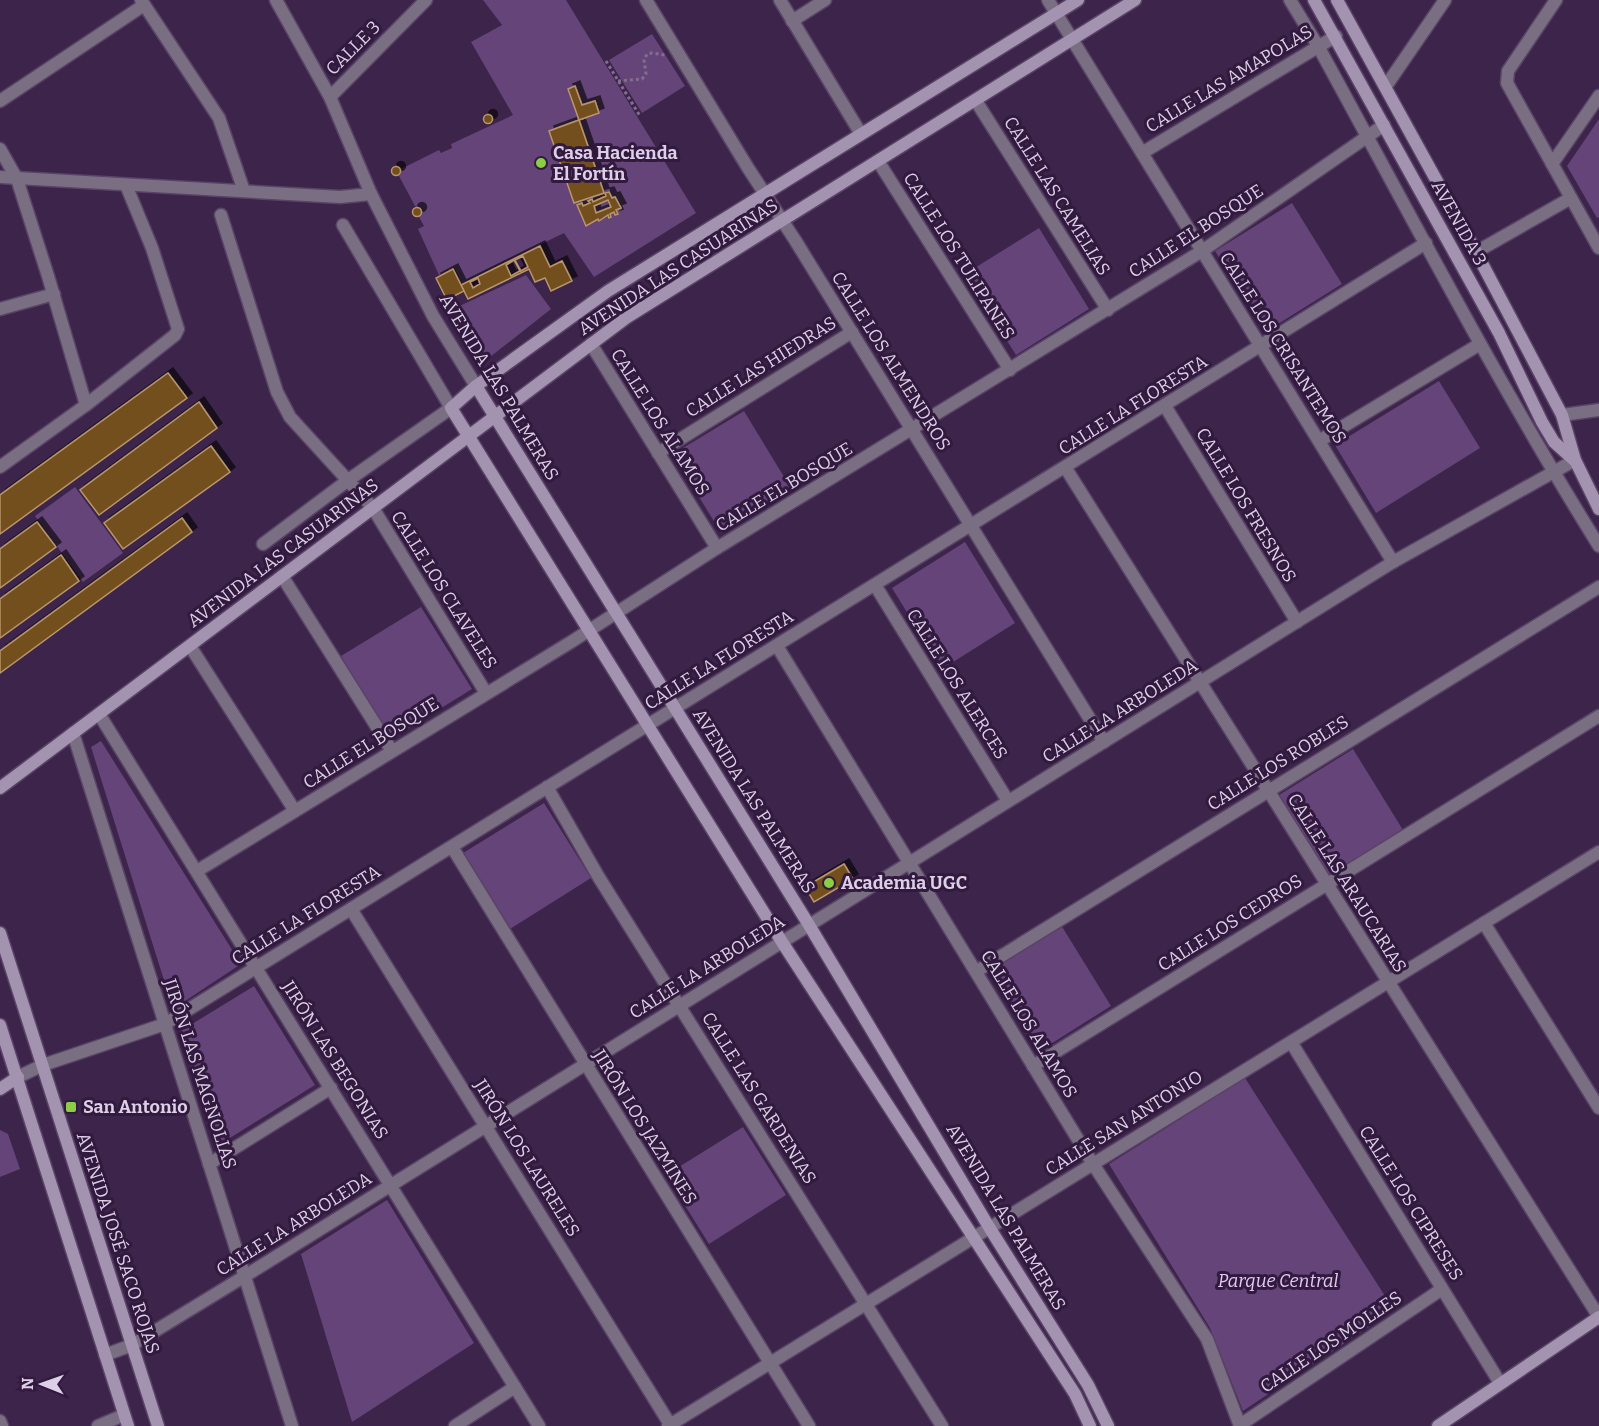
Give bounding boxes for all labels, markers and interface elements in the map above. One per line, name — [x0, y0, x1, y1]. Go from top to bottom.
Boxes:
street label: CALLE 3 — [321, 16, 385, 80]
street label: CALLE LAS AMAPOLAS — [1142, 20, 1316, 138]
street label: CALLE LAS CAMELIAS — [999, 112, 1115, 280]
place label: Casa Hacienda El Fortín — [553, 142, 678, 185]
marker: Casa Hacienda El Fortín — [534, 156, 548, 170]
street label: CALLE LOS TULIPANES — [899, 168, 1019, 344]
street label: AVENIDA 3 — [1427, 177, 1491, 269]
street label: CALLE EL BOSQUE — [1125, 179, 1267, 283]
street label: AVENIDA LAS CASUARINAS — [574, 194, 782, 340]
street label: CALLE LOS CRISANTEMOS — [1215, 248, 1351, 448]
street label: CALLE LOS ALMENDROS — [827, 267, 955, 455]
street label: AVENIDA LAS PALMERAS — [435, 290, 563, 484]
street label: CALLE LAS HIEDRAS — [682, 312, 840, 422]
street label: CALLE LOS ALAMOS — [606, 345, 714, 499]
street label: CALLE LA FLORESTA — [1055, 350, 1212, 460]
street label: CALLE LOS FRESNOS — [1191, 424, 1301, 586]
street label: CALLE EL BOSQUE — [711, 437, 857, 537]
street label: AVENIDA LAS CASUARINAS — [183, 474, 383, 632]
street label: CALLE LOS CLAVELES — [386, 507, 502, 673]
street label: CALLE LA FLORESTA — [641, 605, 798, 715]
street label: CALLE LOS ALERCES — [902, 605, 1012, 763]
street label: CALLE LA ARBOLEDA — [1038, 654, 1202, 768]
street label: CALLE EL BOSQUE — [299, 692, 443, 794]
street label: AVENIDA LAS PALMERAS — [688, 705, 820, 897]
street label: CALLE LOS ROBLES — [1203, 711, 1353, 815]
street label: CALLE LAS ARAUCARIAS — [1283, 789, 1411, 977]
street label: CALLE LA FLORESTA — [228, 860, 385, 970]
street label: CALLE LOS CEDROS — [1154, 870, 1306, 976]
place label: Academia UGC — [841, 872, 967, 894]
marker: Academia UGC — [822, 876, 836, 890]
street label: CALLE LA ARBOLEDA — [625, 910, 789, 1024]
street label: CALLE LOS ALAMOS — [976, 946, 1082, 1102]
street label: JIRÓN LAS MAGNOLIAS — [159, 975, 241, 1172]
street label: JIRÓN LAS BEGONIAS — [277, 976, 393, 1143]
street label: CALLE LAS GARDENIAS — [697, 1008, 821, 1188]
street label: JIRÓN LOS JAZMINES — [588, 1045, 702, 1209]
street label: CALLE SAN ANTONIO — [1041, 1066, 1207, 1180]
street label: JIRÓN LOS LAURELES — [469, 1074, 584, 1241]
place label: San Antonio — [83, 1096, 188, 1118]
marker: San Antonio — [64, 1100, 78, 1114]
street label: AVENIDA LAS PALMERAS — [942, 1120, 1070, 1314]
street label: CALLE LOS CIPRESES — [1354, 1121, 1468, 1285]
street label: AVENIDA JOSÉ SACO ROJAS — [72, 1129, 165, 1357]
street label: CALLE LA ARBOLEDA — [212, 1167, 376, 1281]
park label: Parque Central — [1218, 1270, 1338, 1292]
street label: CALLE LOS MOLLES — [1256, 1286, 1406, 1398]
north arrow — [12, 1354, 72, 1414]
text: N — [18, 1377, 37, 1390]

